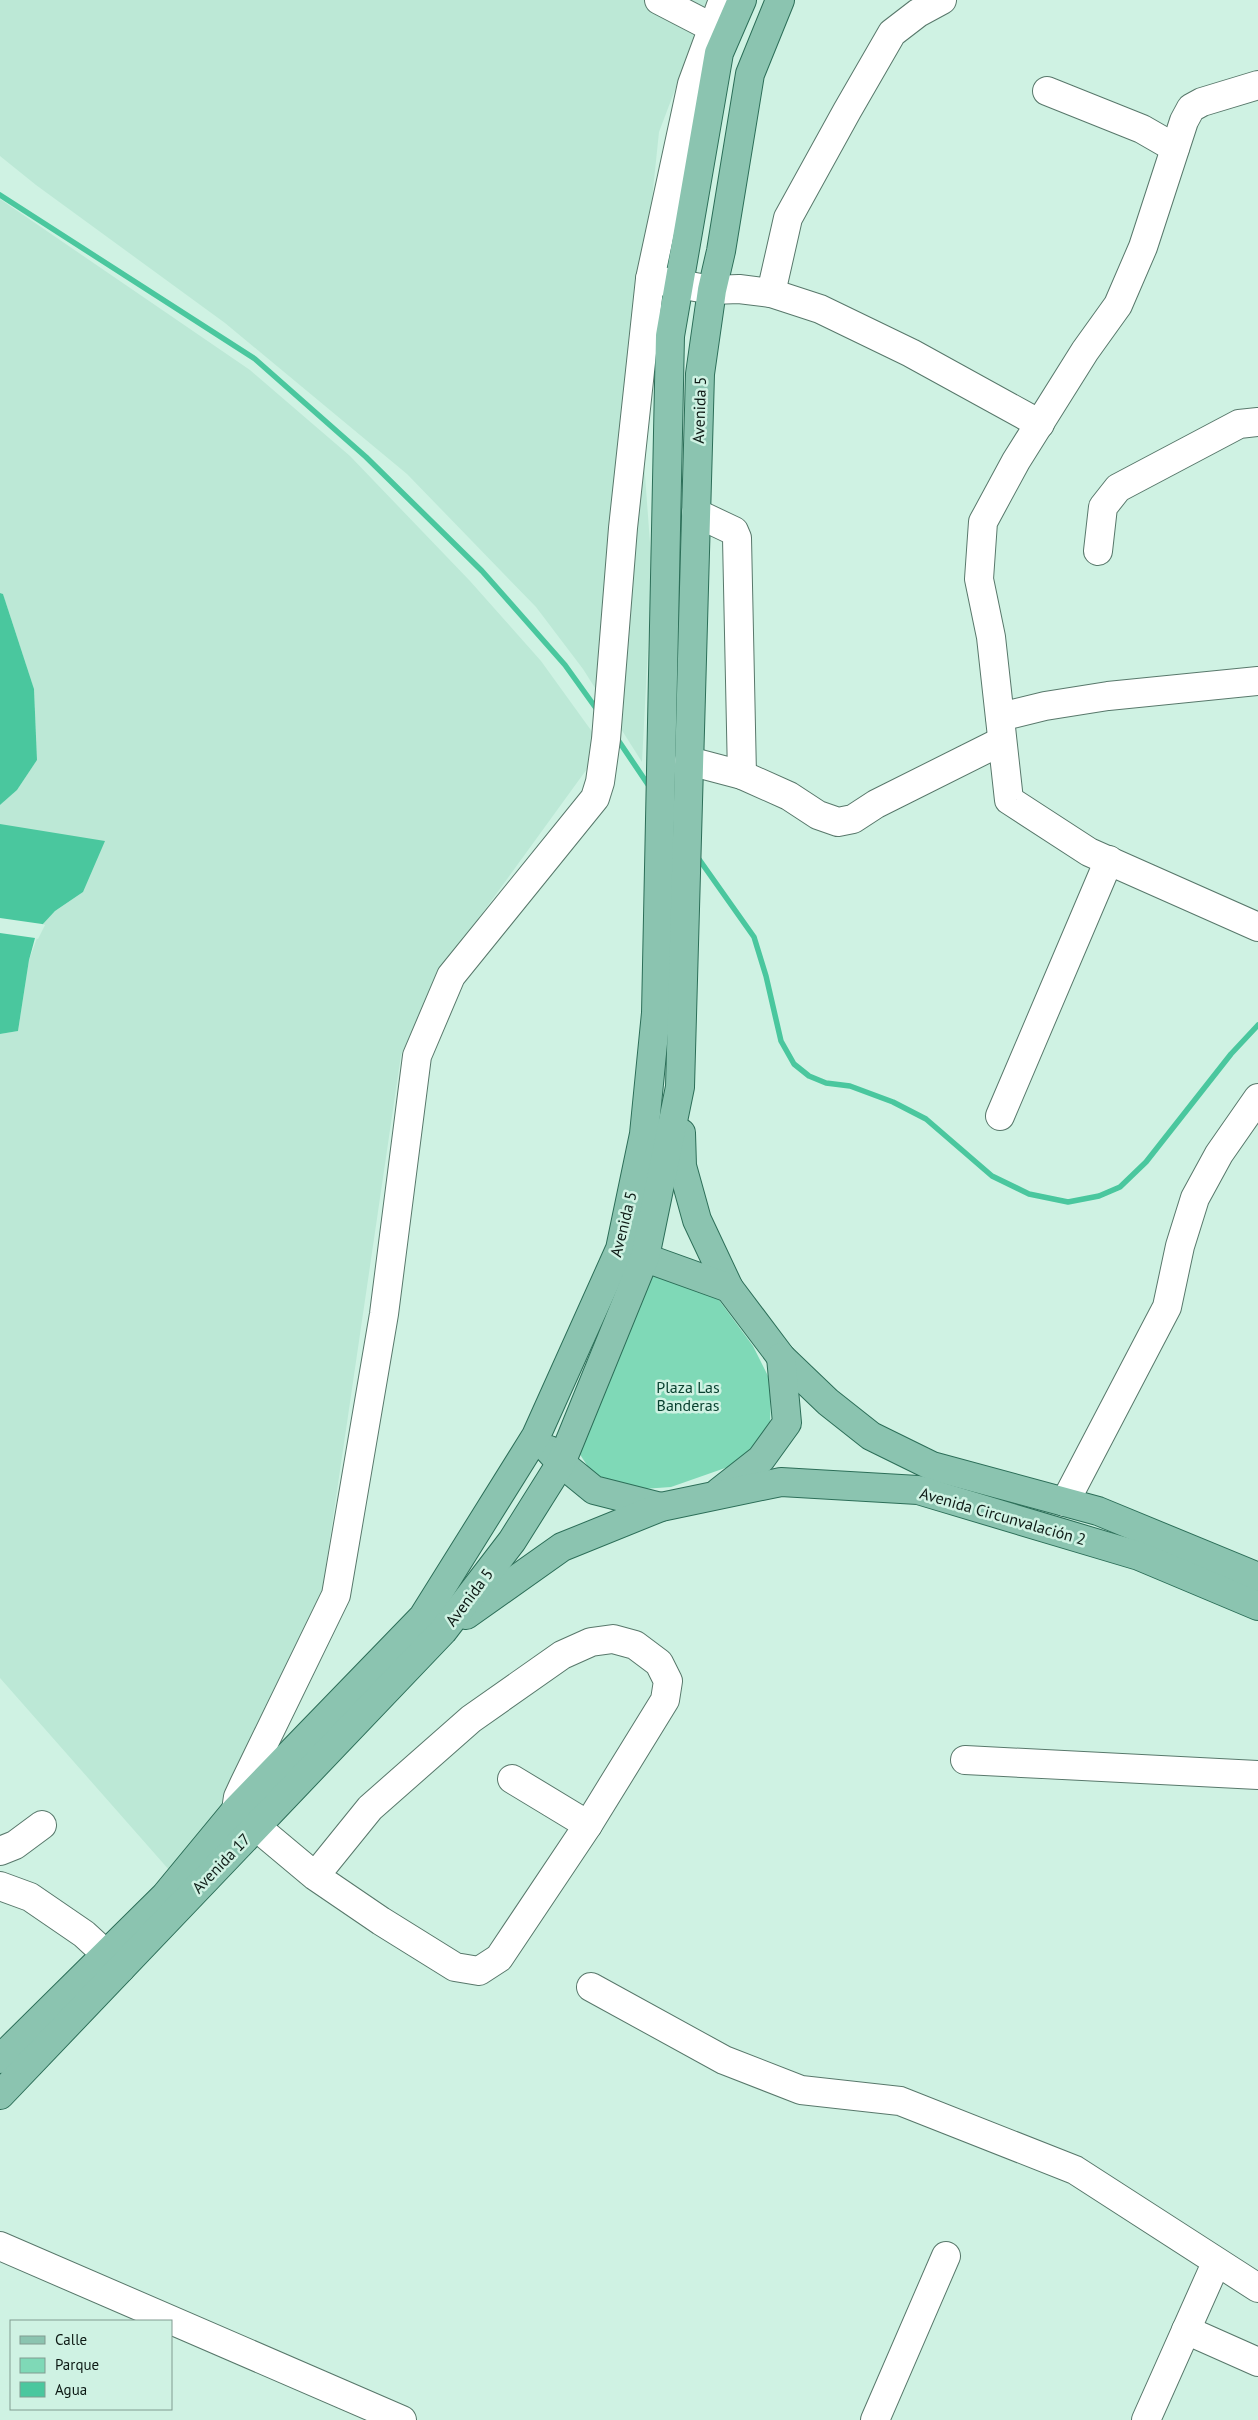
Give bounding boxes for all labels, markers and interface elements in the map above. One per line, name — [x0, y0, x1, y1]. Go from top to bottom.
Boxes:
street label: Avenida 5 — [688, 376, 710, 444]
street label: Avenida 5 — [605, 1189, 641, 1259]
park label: Plaza Las Banderas — [656, 1377, 720, 1415]
street label: Avenida Circunvalación 2 — [918, 1483, 1088, 1549]
street label: Avenida 5 — [441, 1564, 497, 1630]
street label: Avenida 17 — [187, 1829, 255, 1897]
legend — [10, 2320, 172, 2410]
text: Calle — [55, 2330, 87, 2349]
text: Parque — [55, 2355, 99, 2374]
text: Agua — [55, 2380, 87, 2399]

